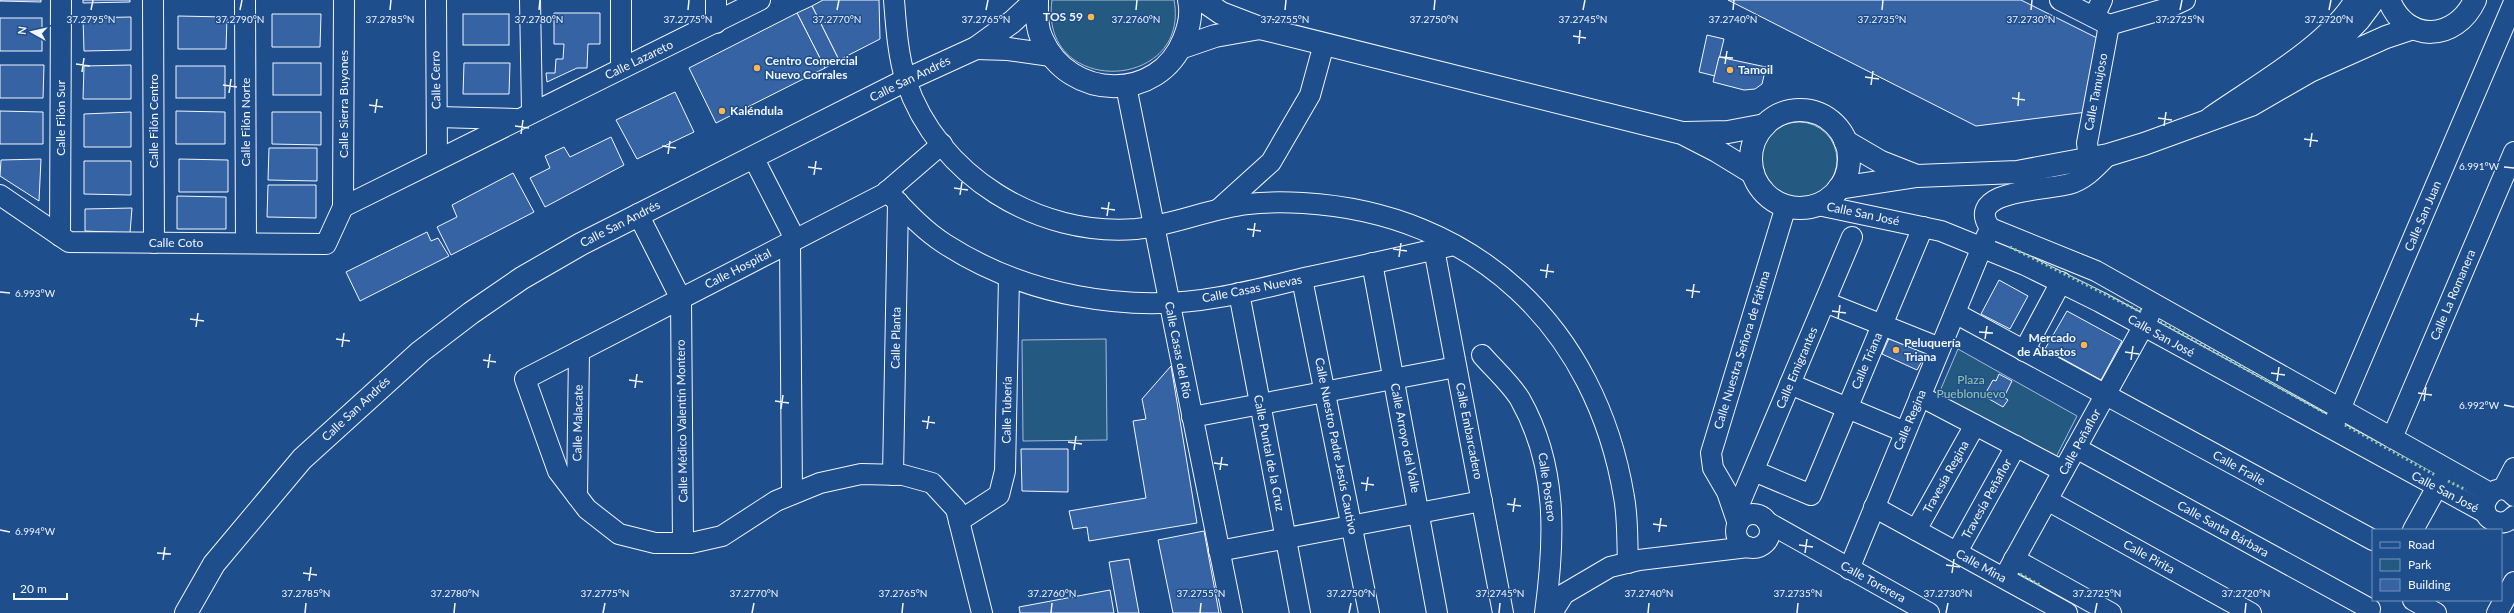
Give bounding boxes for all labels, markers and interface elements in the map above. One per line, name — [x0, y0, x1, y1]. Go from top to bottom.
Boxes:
place label: TOS 59 — [1043, 9, 1083, 24]
north arrow — [12, 12, 52, 52]
marker: TOS 59 — [1086, 12, 1096, 22]
text: 37.2795°N — [67, 13, 115, 25]
text: 37.2790°N — [216, 13, 264, 25]
text: 37.2785°N — [366, 13, 414, 25]
text: 37.2780°N — [515, 13, 563, 25]
text: 37.2775°N — [664, 13, 712, 25]
text: 37.2770°N — [813, 13, 861, 25]
text: 37.2765°N — [962, 13, 1010, 25]
text: 37.2760°N — [1112, 13, 1160, 25]
text: 37.2755°N — [1261, 13, 1309, 25]
text: 37.2750°N — [1410, 13, 1458, 25]
text: 37.2745°N — [1559, 13, 1607, 25]
text: 37.2740°N — [1709, 13, 1757, 25]
text: 37.2735°N — [1858, 13, 1906, 25]
text: 37.2730°N — [2007, 13, 2055, 25]
text: 37.2725°N — [2156, 13, 2204, 25]
text: 37.2720°N — [2305, 13, 2353, 25]
text: N — [15, 25, 29, 36]
street label: Calle Lazareto — [602, 36, 676, 83]
street label: Calle Sierra Buyones — [336, 50, 351, 158]
street label: Calle Cerro — [427, 50, 444, 109]
street label: Calle Tamujoso — [2081, 52, 2110, 132]
place label: Centro Comercial Nuevo Corrales — [765, 53, 858, 82]
street label: Calle San Andrés — [867, 53, 953, 105]
place label: Tamoil — [1738, 62, 1773, 77]
marker: Centro Comercial Nuevo Corrales — [752, 63, 762, 73]
marker: Tamoil — [1725, 65, 1735, 75]
street label: Calle Filón Centro — [146, 74, 161, 168]
street label: Calle Filón Norte — [238, 78, 253, 166]
street label: Calle Filón Sur — [53, 80, 68, 156]
place label: Kaléndula — [730, 103, 783, 118]
marker: Kaléndula — [717, 106, 727, 116]
text: 6.991°W — [2459, 160, 2500, 172]
street label: Calle San Juan — [2401, 178, 2444, 253]
street label: Calle San Andrés — [577, 197, 662, 250]
street label: Calle San José — [1825, 198, 1901, 229]
street label: Calle Coto — [149, 235, 204, 250]
street label: Calle Hospital — [702, 245, 774, 292]
street label: Calle La Romanera — [2427, 247, 2478, 343]
street label: Calle Nuestra Señora de Fátima — [1710, 269, 1773, 431]
street label: Calle Casas Nuevas — [1201, 271, 1303, 306]
text: 6.993°W — [15, 287, 56, 299]
street label: Calle Casas del Río — [1162, 300, 1195, 400]
street label: Calle Planta — [887, 307, 904, 369]
street label: Calle San José — [2125, 311, 2197, 360]
street label: Calle Emigrantes — [1773, 325, 1821, 411]
street label: Calle Triana — [1848, 330, 1885, 392]
place label: Mercado de Abastos — [2017, 330, 2076, 359]
place label: Peluquería Triana — [1904, 335, 1961, 364]
street label: Calle Médico Valentín Montero — [673, 339, 690, 503]
marker: Mercado de Abastos — [2079, 340, 2089, 350]
marker: Peluquería Triana — [1891, 345, 1901, 355]
street label: Calle Nuestro Padre Jesús Cautivo — [1312, 356, 1361, 536]
park label: Plaza Pueblonuevo — [1937, 372, 2006, 401]
street label: Calle San Andrés — [318, 373, 393, 444]
street label: Calle Tubería — [998, 376, 1015, 444]
street label: Calle Embarcadero — [1453, 381, 1486, 481]
street label: Calle Arroyo del Valle — [1387, 382, 1423, 494]
street label: Calle Malacate — [569, 384, 586, 462]
street label: Calle Regina — [1890, 387, 1929, 452]
street label: Calle Puntal de la Cruz — [1251, 393, 1288, 513]
text: 6.992°W — [2459, 399, 2500, 411]
street label: Calle Peñaflor — [2055, 406, 2104, 477]
street label: Travesía Regina — [1919, 438, 1972, 516]
street label: Calle Fraile — [2210, 447, 2268, 488]
street label: Calle Postero — [1535, 451, 1560, 523]
street label: Travesía Peñaflor — [1958, 455, 2015, 541]
street label: Calle San José — [2409, 468, 2481, 516]
street label: Calle Santa Bárbara — [2175, 497, 2272, 560]
text: 6.994°W — [15, 525, 56, 537]
legend — [2372, 529, 2502, 601]
street label: Calle Pirita — [2121, 536, 2178, 577]
text: Road — [2408, 537, 2435, 552]
street label: Calle Mina — [1953, 546, 2009, 586]
street label: Calle Torerera — [1838, 557, 1909, 606]
text: Park — [2408, 557, 2432, 572]
scale bar — [14, 575, 67, 601]
text: Building — [2408, 577, 2451, 592]
text: 20 m — [20, 581, 47, 596]
text: 37.2785°N — [282, 587, 330, 599]
text: 37.2780°N — [431, 587, 479, 599]
text: 37.2775°N — [581, 587, 629, 599]
text: 37.2770°N — [730, 587, 778, 599]
text: 37.2765°N — [879, 587, 927, 599]
text: 37.2760°N — [1028, 587, 1076, 599]
text: 37.2755°N — [1177, 587, 1225, 599]
text: 37.2750°N — [1327, 587, 1375, 599]
text: 37.2745°N — [1476, 587, 1524, 599]
text: 37.2740°N — [1625, 587, 1673, 599]
text: 37.2735°N — [1774, 587, 1822, 599]
text: 37.2730°N — [1924, 587, 1972, 599]
text: 37.2725°N — [2073, 587, 2121, 599]
text: 37.2720°N — [2222, 587, 2270, 599]

